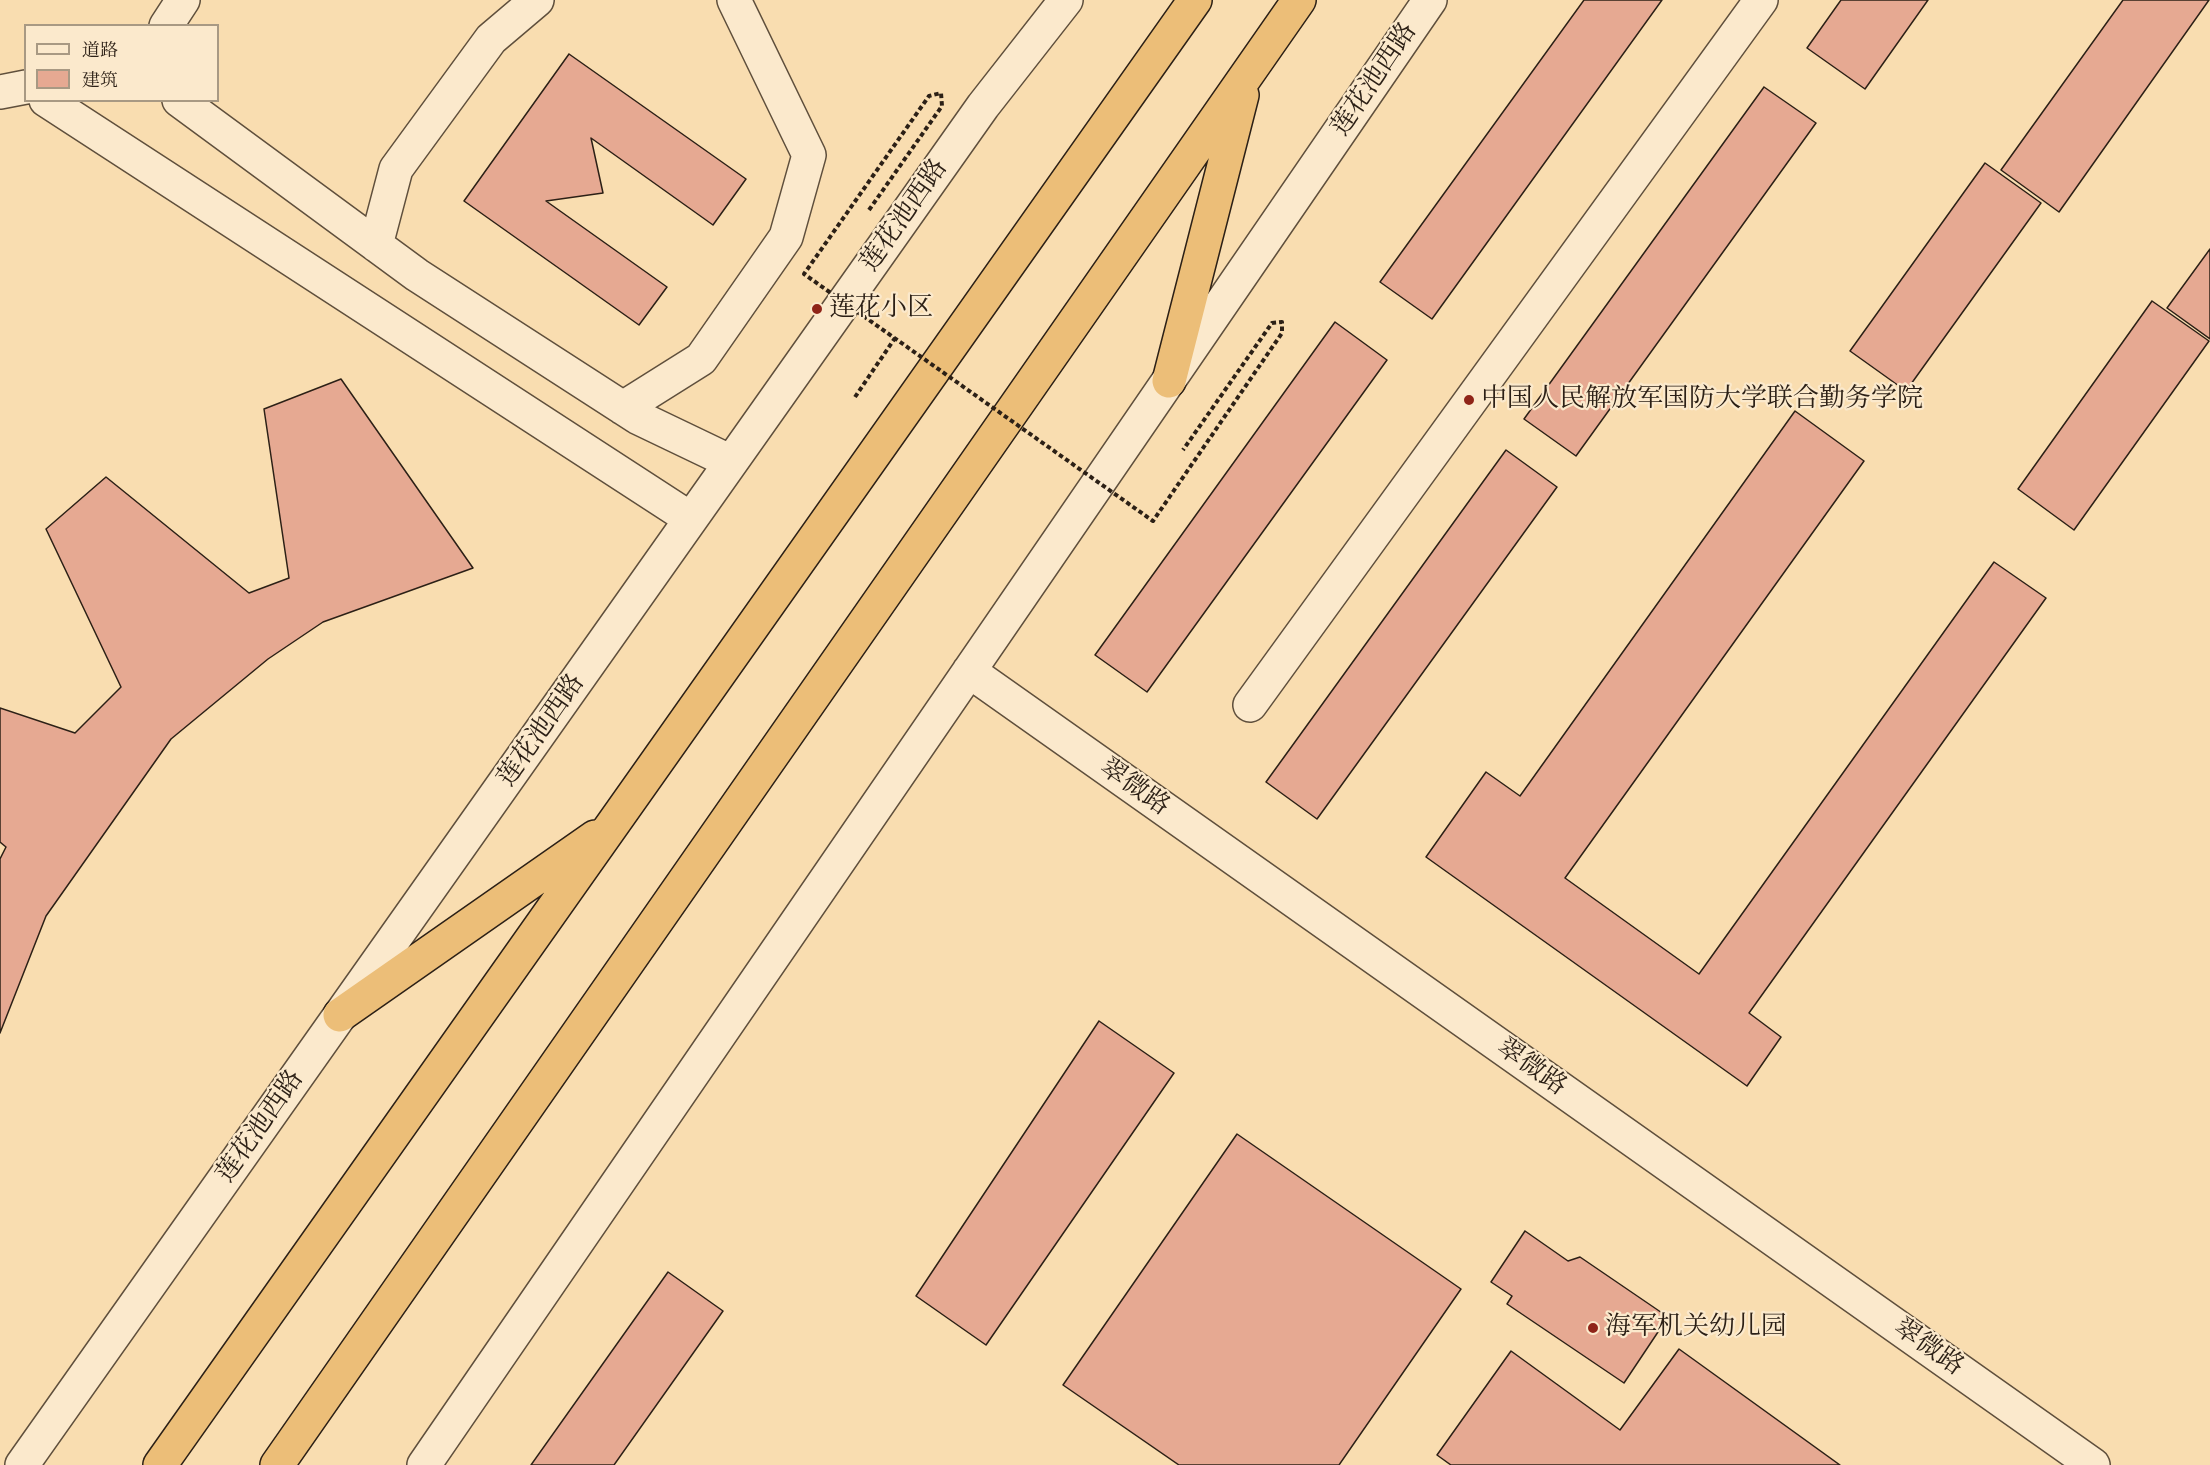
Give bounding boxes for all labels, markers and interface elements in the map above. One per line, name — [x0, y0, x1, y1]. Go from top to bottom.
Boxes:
street label: 莲花池西路 — [1326, 17, 1424, 143]
legend — [24, 24, 219, 102]
text: 道路 — [82, 38, 118, 63]
text: 建筑 — [82, 68, 118, 93]
street label: 莲花池西路 — [855, 154, 955, 278]
place label: 莲花小区 — [829, 293, 933, 325]
marker: 莲花小区 — [810, 302, 824, 316]
place label: 中国人民解放军国防大学联合勤务学院 — [1481, 384, 1923, 416]
marker: 中国人民解放军国防大学联合勤务学院 — [1462, 393, 1476, 407]
street label: 莲花池西路 — [492, 669, 592, 793]
street label: 翠微路 — [1093, 753, 1175, 823]
street label: 翠微路 — [1490, 1033, 1572, 1103]
street label: 莲花池西路 — [211, 1065, 311, 1189]
place label: 海军机关幼儿园 — [1605, 1312, 1787, 1344]
street label: 翠微路 — [1887, 1313, 1969, 1383]
marker: 海军机关幼儿园 — [1586, 1321, 1600, 1335]

